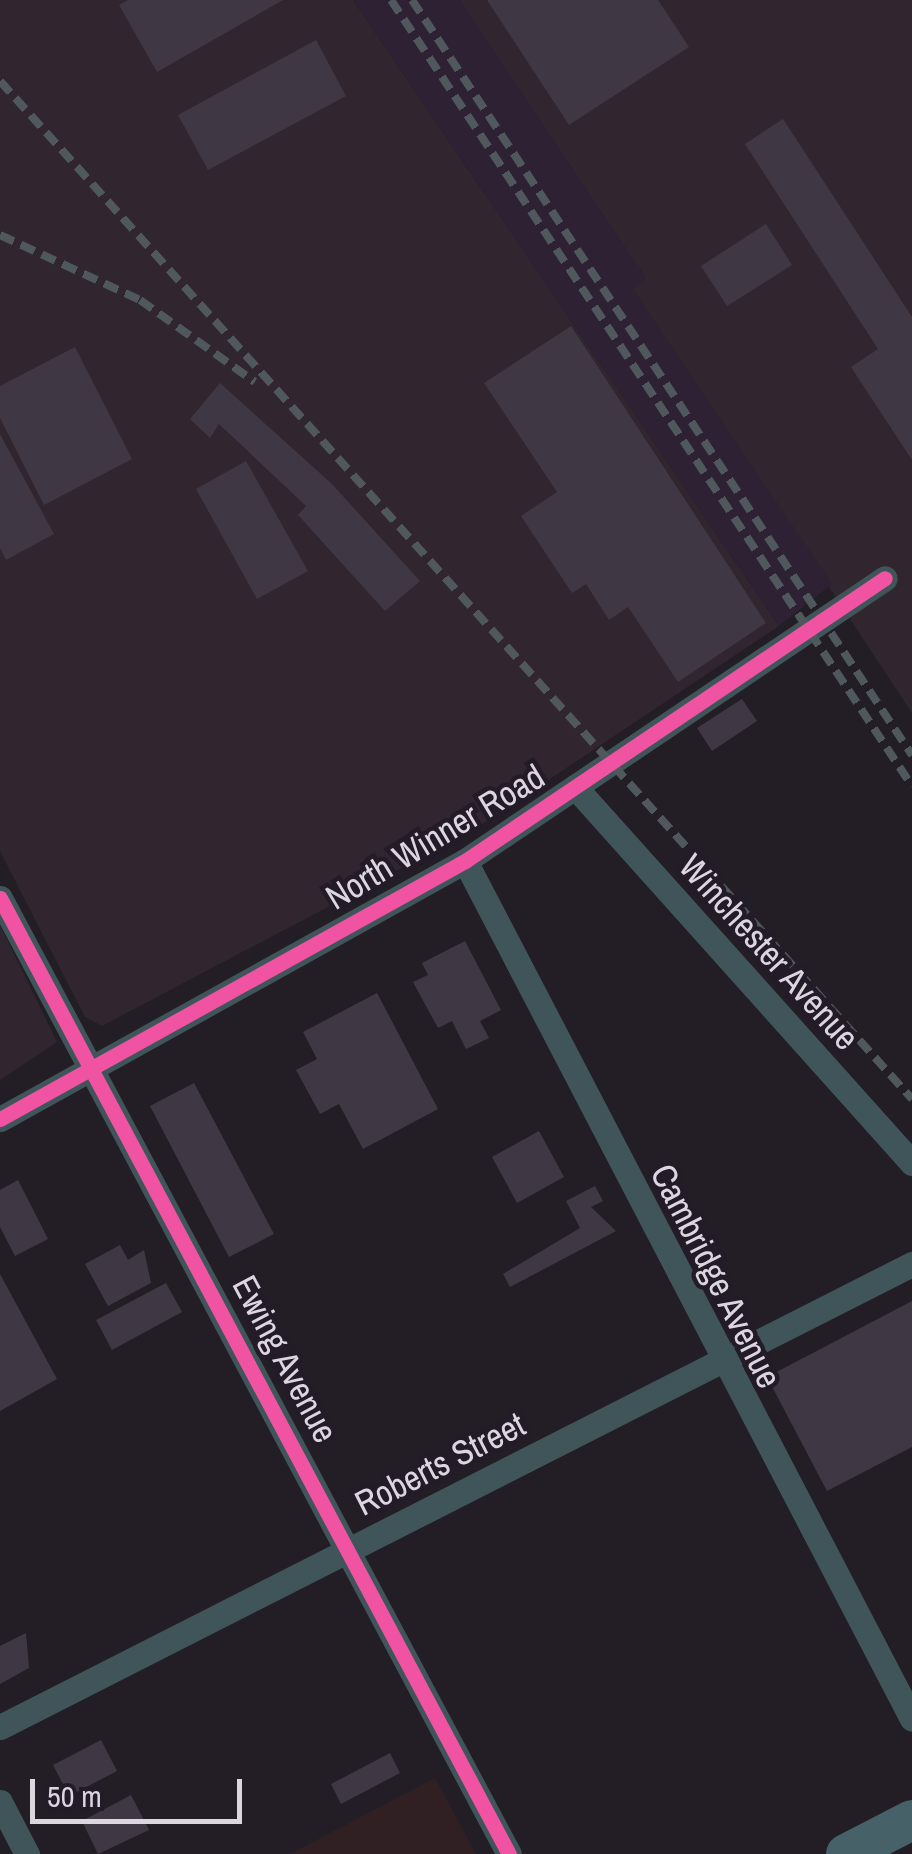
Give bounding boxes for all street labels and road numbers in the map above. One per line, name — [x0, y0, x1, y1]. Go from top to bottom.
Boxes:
street label: North Winner Road — [318, 755, 552, 919]
street label: Winchester Avenue — [670, 845, 868, 1059]
street label: Cambridge Avenue — [641, 1157, 791, 1395]
street label: Ewing Avenue — [223, 1268, 347, 1450]
street label: Roberts Street — [348, 1403, 532, 1525]

